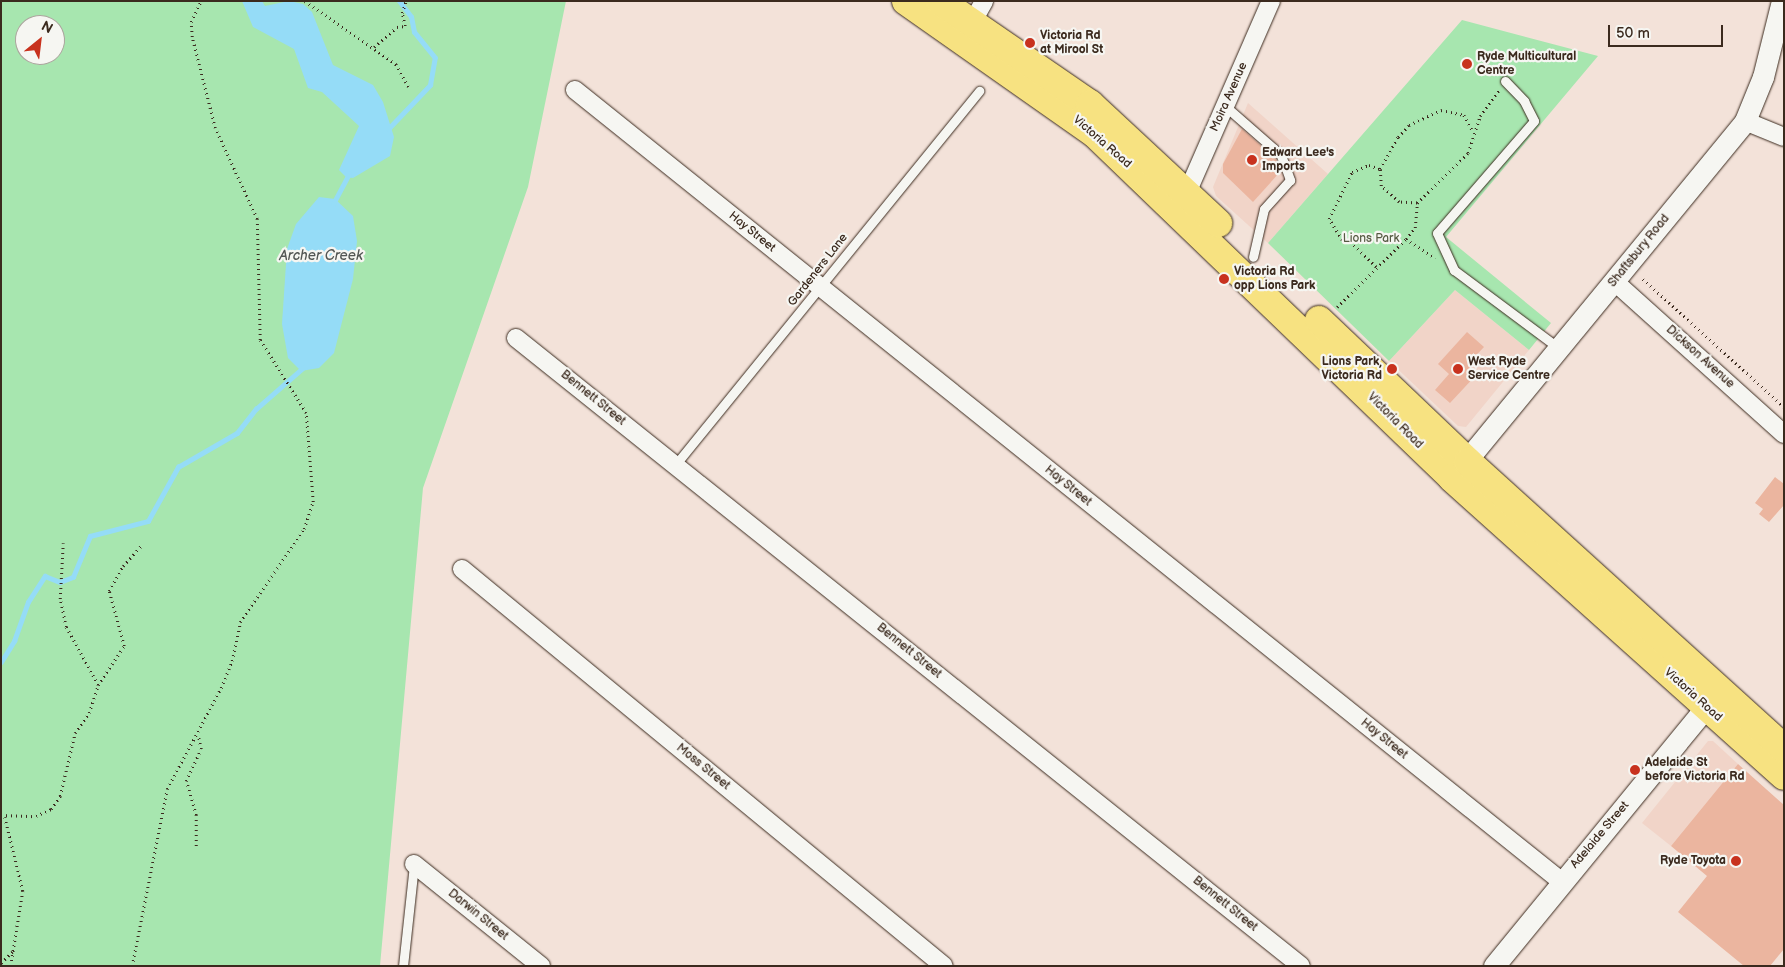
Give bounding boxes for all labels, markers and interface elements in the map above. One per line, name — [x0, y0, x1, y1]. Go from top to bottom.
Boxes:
north arrow — [15, 15, 65, 65]
scale bar — [1610, 15, 1725, 47]
text: N — [38, 17, 56, 37]
text: 50 m — [1616, 24, 1650, 43]
place label: Victoria Rd at Mirool St — [1040, 29, 1103, 57]
marker: Victoria Rd at Mirool St — [1024, 37, 1036, 49]
place label: Ryde Multicultural Centre — [1477, 50, 1576, 78]
marker: Ryde Multicultural Centre — [1461, 58, 1473, 70]
street label: Moira Avenue — [1207, 60, 1251, 134]
street label: Victoria Road — [1070, 113, 1134, 171]
place label: Edward Lee's Imports — [1262, 146, 1334, 174]
marker: Edward Lee's Imports — [1246, 154, 1258, 166]
street label: Hay Street — [725, 208, 779, 256]
street label: Shaftsbury Road — [1605, 212, 1673, 290]
street label: Gardeners Lane — [785, 231, 851, 309]
park label: Lions Park — [1343, 232, 1399, 246]
water label: Archer Creek — [279, 248, 363, 264]
place label: Victoria Rd opp Lions Park — [1234, 265, 1315, 293]
marker: Victoria Rd opp Lions Park — [1218, 273, 1230, 285]
street label: Dickson Avenue — [1663, 323, 1737, 391]
place label: Lions Park, Victoria Rd — [1321, 355, 1382, 383]
place label: West Ryde Service Centre — [1468, 355, 1550, 383]
marker: Lions Park, Victoria Rd — [1386, 363, 1398, 375]
marker: West Ryde Service Centre — [1452, 363, 1464, 375]
street label: Bennett Street — [558, 367, 628, 429]
street label: Victoria Road — [1364, 390, 1426, 452]
street label: Hay Street — [1041, 462, 1095, 510]
street label: Bennett Street — [874, 620, 944, 682]
street label: Victoria Road — [1661, 665, 1725, 725]
street label: Hay Street — [1357, 715, 1411, 763]
street label: Moss Street — [673, 741, 733, 793]
place label: Adelaide St before Victoria Rd — [1645, 756, 1745, 784]
marker: Adelaide St before Victoria Rd — [1629, 764, 1641, 776]
street label: Adelaide Street — [1568, 798, 1632, 872]
place label: Ryde Toyota — [1660, 854, 1726, 868]
marker: Ryde Toyota — [1730, 855, 1742, 867]
street label: Bennett Street — [1190, 873, 1260, 935]
street label: Darwin Street — [445, 886, 511, 944]

